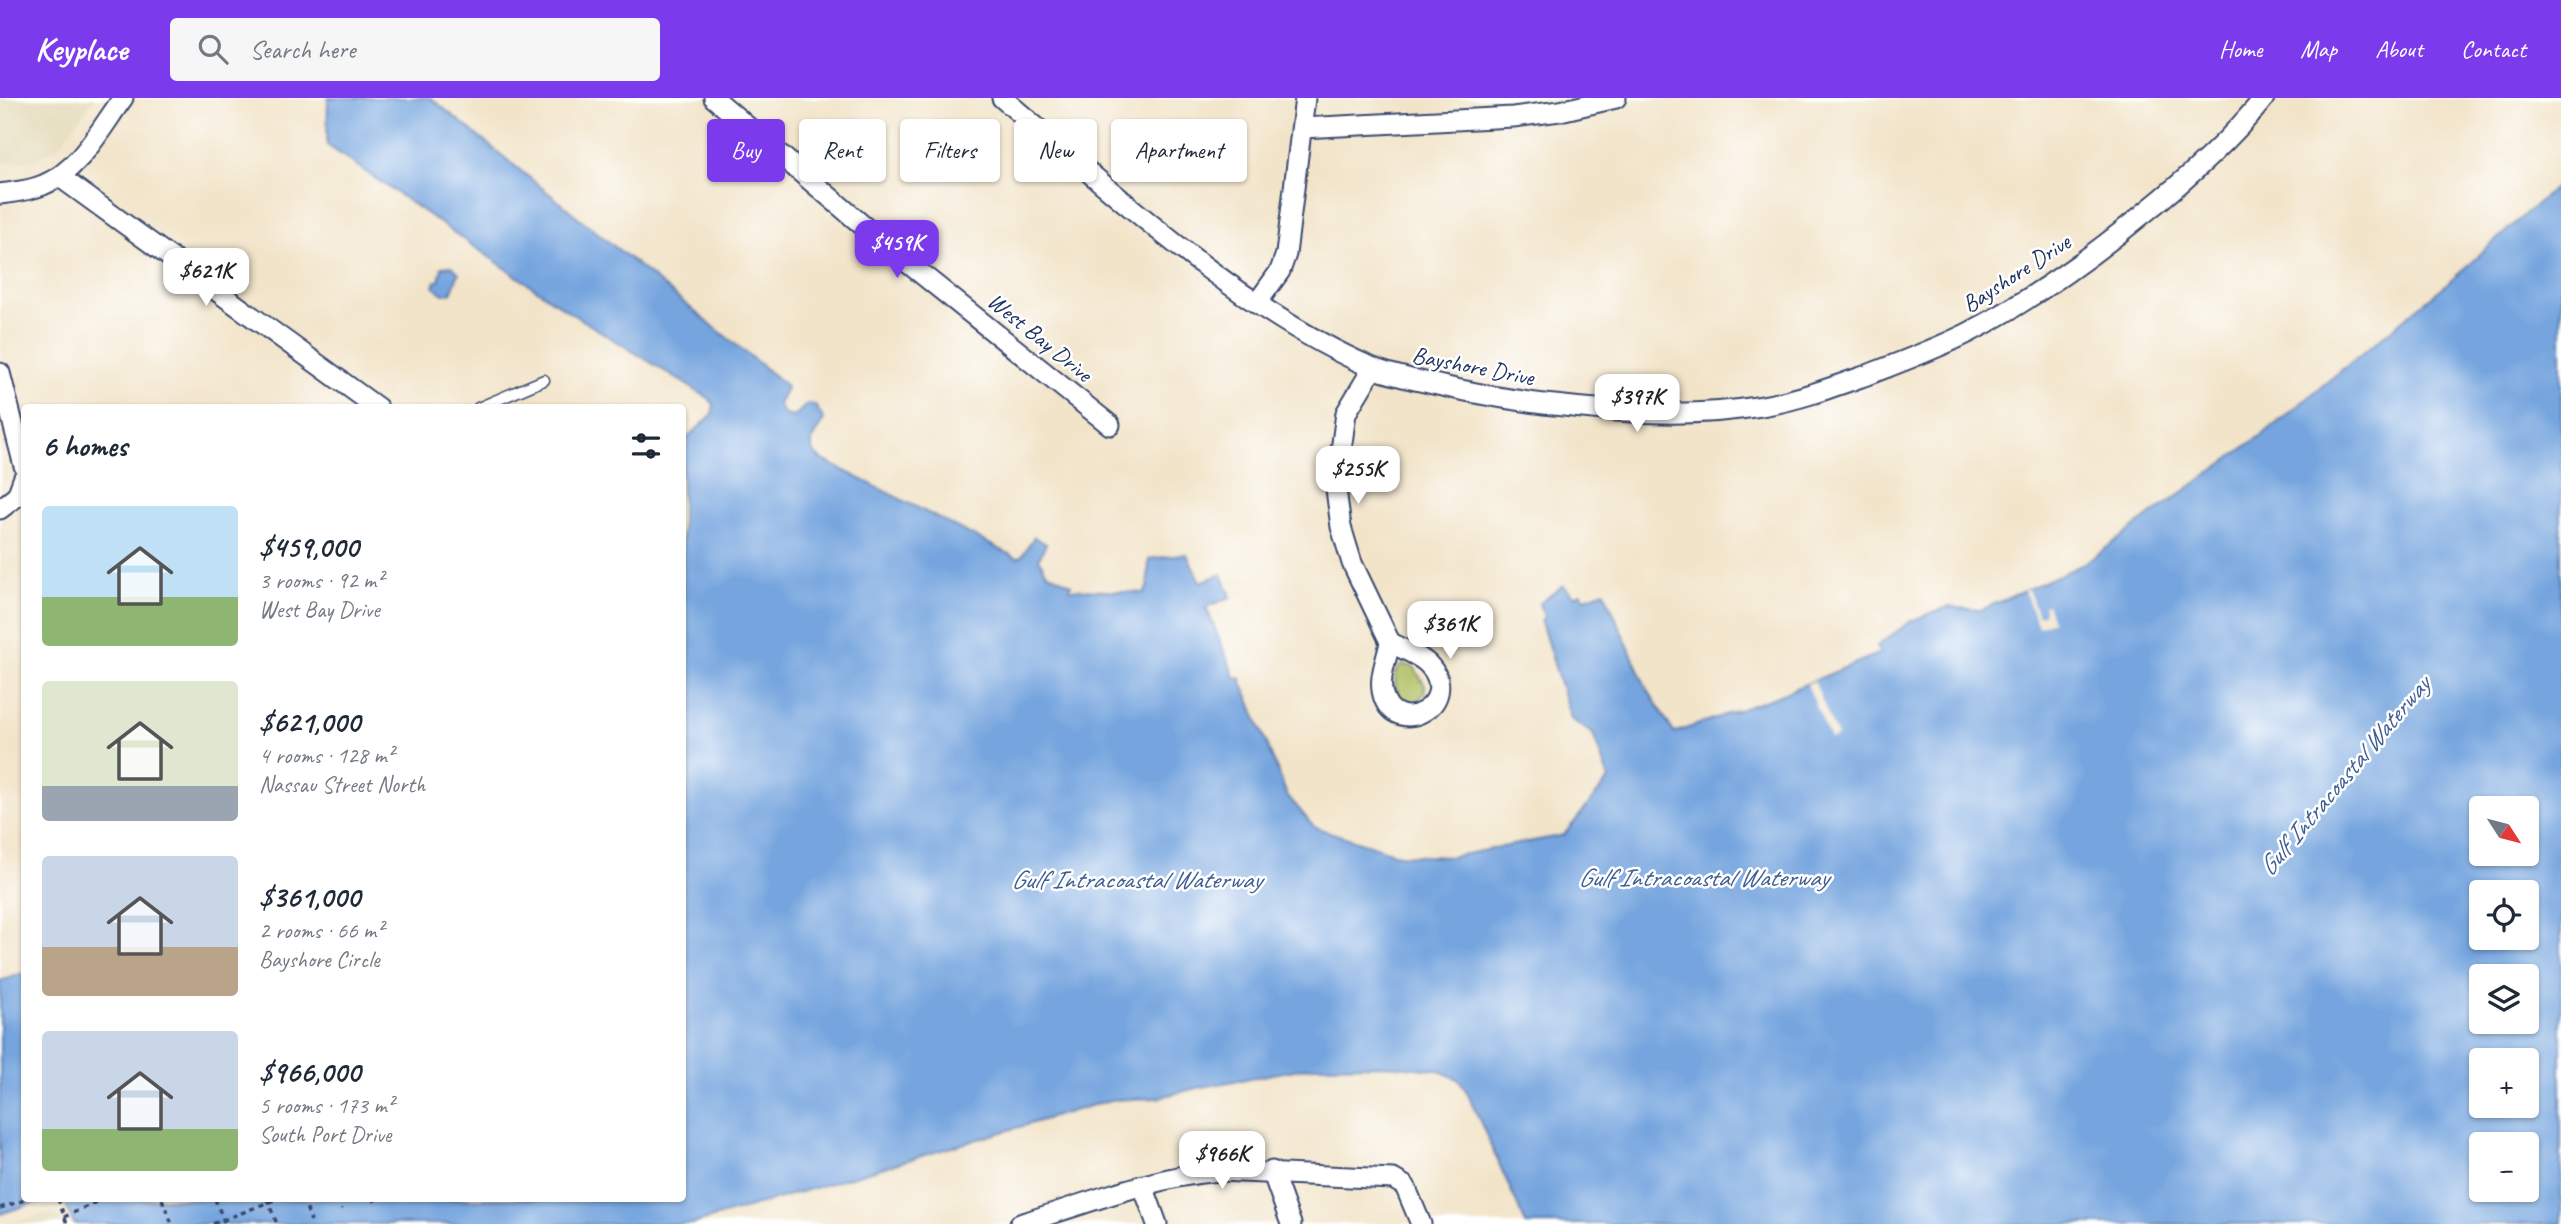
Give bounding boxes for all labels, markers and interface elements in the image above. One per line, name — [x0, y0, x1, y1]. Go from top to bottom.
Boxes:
search box — [170, 18, 660, 81]
text: Keyplace — [35, 28, 128, 70]
icon: search — [194, 30, 232, 68]
text: Search here — [250, 33, 356, 66]
text: Home — [2219, 34, 2262, 64]
text: Map — [2300, 34, 2337, 64]
text: About — [2375, 34, 2423, 64]
text: Contact — [2461, 34, 2526, 64]
chip: Buy — [707, 119, 785, 182]
chip: Rent — [799, 119, 886, 182]
chip: Filters — [900, 119, 1000, 182]
chip: New — [1014, 119, 1097, 182]
chip: Apartment — [1111, 119, 1247, 182]
pin: $459K — [848, 220, 946, 280]
street label: Bayshore Drive — [1956, 226, 2078, 319]
text: $459K — [871, 228, 923, 257]
pin: $621K — [157, 248, 255, 308]
text: $621K — [179, 256, 233, 285]
street label: West Bay Drive — [982, 286, 1100, 390]
street label: Bayshore Drive — [1410, 340, 1538, 393]
pin: $397K — [1588, 374, 1686, 434]
text: $397K — [1611, 382, 1663, 411]
text: 6 homes — [42, 427, 127, 465]
icon: filters — [627, 427, 665, 465]
pin: $255K — [1309, 446, 1407, 506]
text: $255K — [1332, 454, 1384, 483]
text: $459,000 — [259, 528, 359, 566]
icon: home — [98, 534, 182, 618]
text: 3 rooms · 92 m² — [259, 566, 383, 595]
text: West Bay Drive — [259, 595, 380, 624]
pin: $361K — [1401, 602, 1499, 661]
text: $361K — [1423, 609, 1477, 638]
water label: Gulf Intracoastal Waterway — [2251, 666, 2440, 882]
text: $621,000 — [259, 703, 360, 741]
icon: home — [98, 709, 182, 793]
text: 4 rooms · 128 m² — [259, 741, 394, 770]
text: Nassau Street North — [259, 770, 425, 799]
north arrow — [2469, 796, 2539, 866]
map controls — [2469, 796, 2539, 1202]
water label: Gulf Intracoastal Waterway — [1578, 861, 1832, 894]
water label: Gulf Intracoastal Waterway — [1011, 863, 1265, 896]
text: $361,000 — [259, 878, 360, 916]
button: locate — [2469, 880, 2539, 950]
icon: home — [98, 884, 182, 968]
text: 2 rooms · 66 m² — [259, 916, 383, 945]
text: Bayshore Circle — [259, 945, 380, 974]
button: layers — [2469, 964, 2539, 1034]
button: + — [2469, 1048, 2539, 1118]
text: $966,000 — [259, 1053, 360, 1091]
icon: home — [98, 1059, 182, 1143]
text: 5 rooms · 173 m² — [259, 1091, 394, 1120]
text: South Port Drive — [259, 1120, 391, 1149]
pin: $966K — [1173, 1132, 1271, 1191]
button: − — [2469, 1132, 2539, 1202]
text: $966K — [1195, 1139, 1249, 1168]

